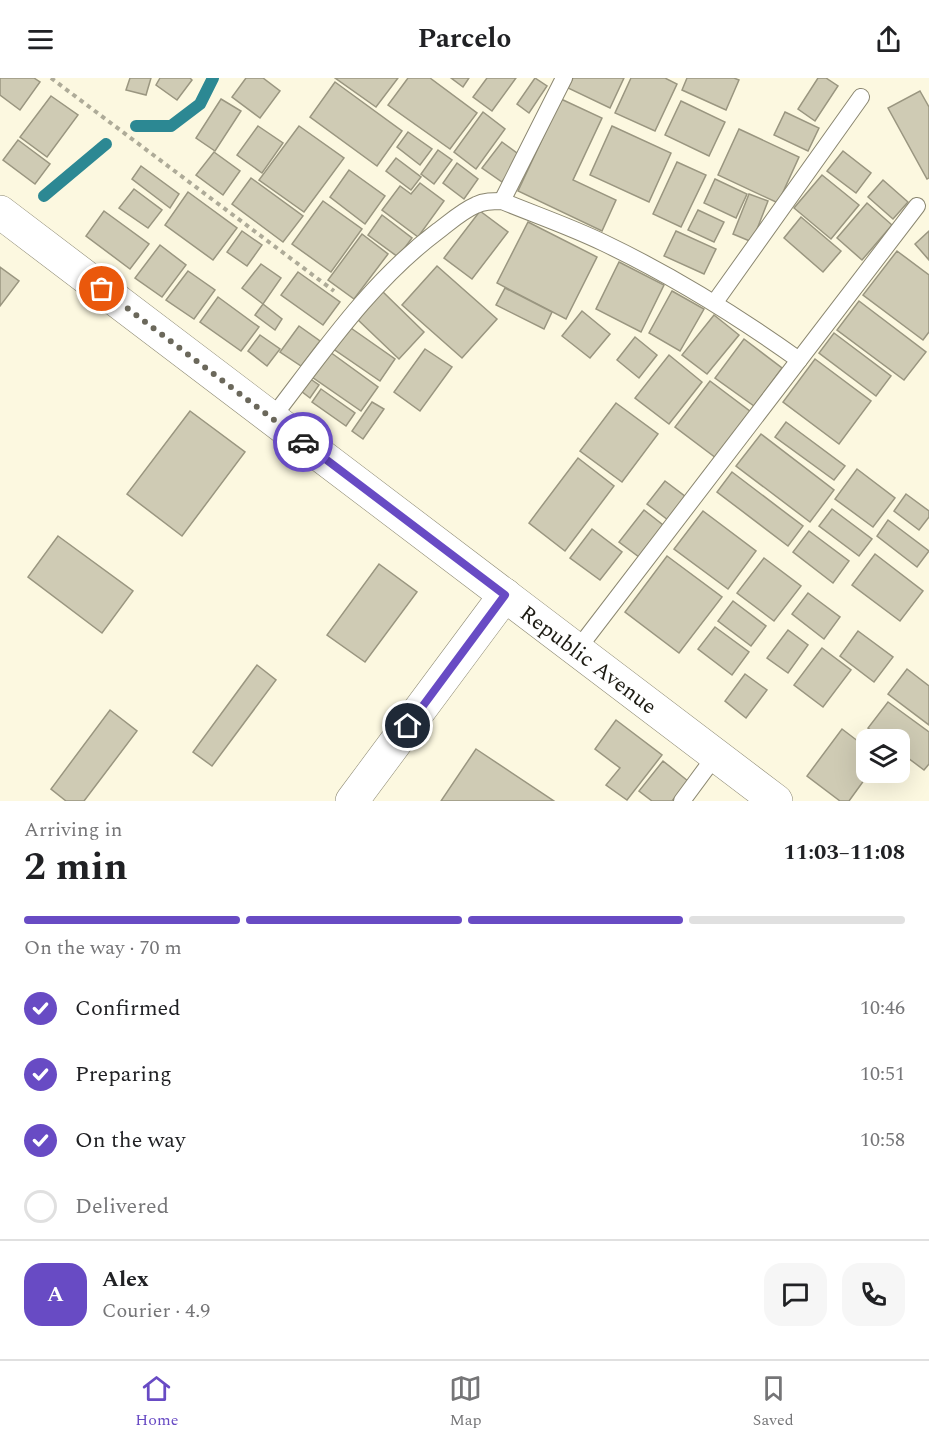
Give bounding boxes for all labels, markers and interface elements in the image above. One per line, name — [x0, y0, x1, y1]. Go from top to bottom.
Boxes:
text: Parcelo — [418, 18, 511, 60]
icon: menu — [24, 23, 57, 56]
icon: share — [872, 23, 905, 56]
pin — [76, 263, 127, 314]
icon: bag — [85, 272, 118, 305]
courier — [273, 412, 333, 472]
icon: car — [287, 426, 320, 459]
street label: Republic Avenue — [513, 598, 664, 723]
pin — [382, 700, 433, 751]
icon: home — [391, 709, 424, 742]
map controls — [856, 729, 910, 783]
button: layers — [856, 729, 910, 783]
text: Arriving in — [24, 815, 122, 845]
text: 11:03–11:08 — [783, 836, 905, 869]
text: 2 min — [24, 838, 128, 897]
text: On the way · 70 m — [24, 933, 182, 963]
icon: check — [24, 992, 57, 1025]
text: Confirmed — [75, 992, 181, 1025]
text: 10:46 — [860, 993, 905, 1023]
icon: check — [24, 1058, 57, 1091]
text: Preparing — [75, 1058, 172, 1091]
text: 10:51 — [860, 1059, 905, 1089]
icon: check — [24, 1124, 57, 1157]
text: On the way — [75, 1124, 186, 1157]
text: 10:58 — [860, 1125, 905, 1155]
text: Delivered — [75, 1190, 169, 1223]
text: Alex — [102, 1263, 149, 1296]
button: chat — [764, 1263, 827, 1326]
button: phone — [842, 1263, 905, 1326]
text: A — [47, 1278, 64, 1311]
text: Courier · 4.9 — [102, 1296, 210, 1326]
tab: Home — [135, 1372, 178, 1432]
tab: Map — [449, 1372, 482, 1432]
tab: Saved — [753, 1372, 794, 1432]

